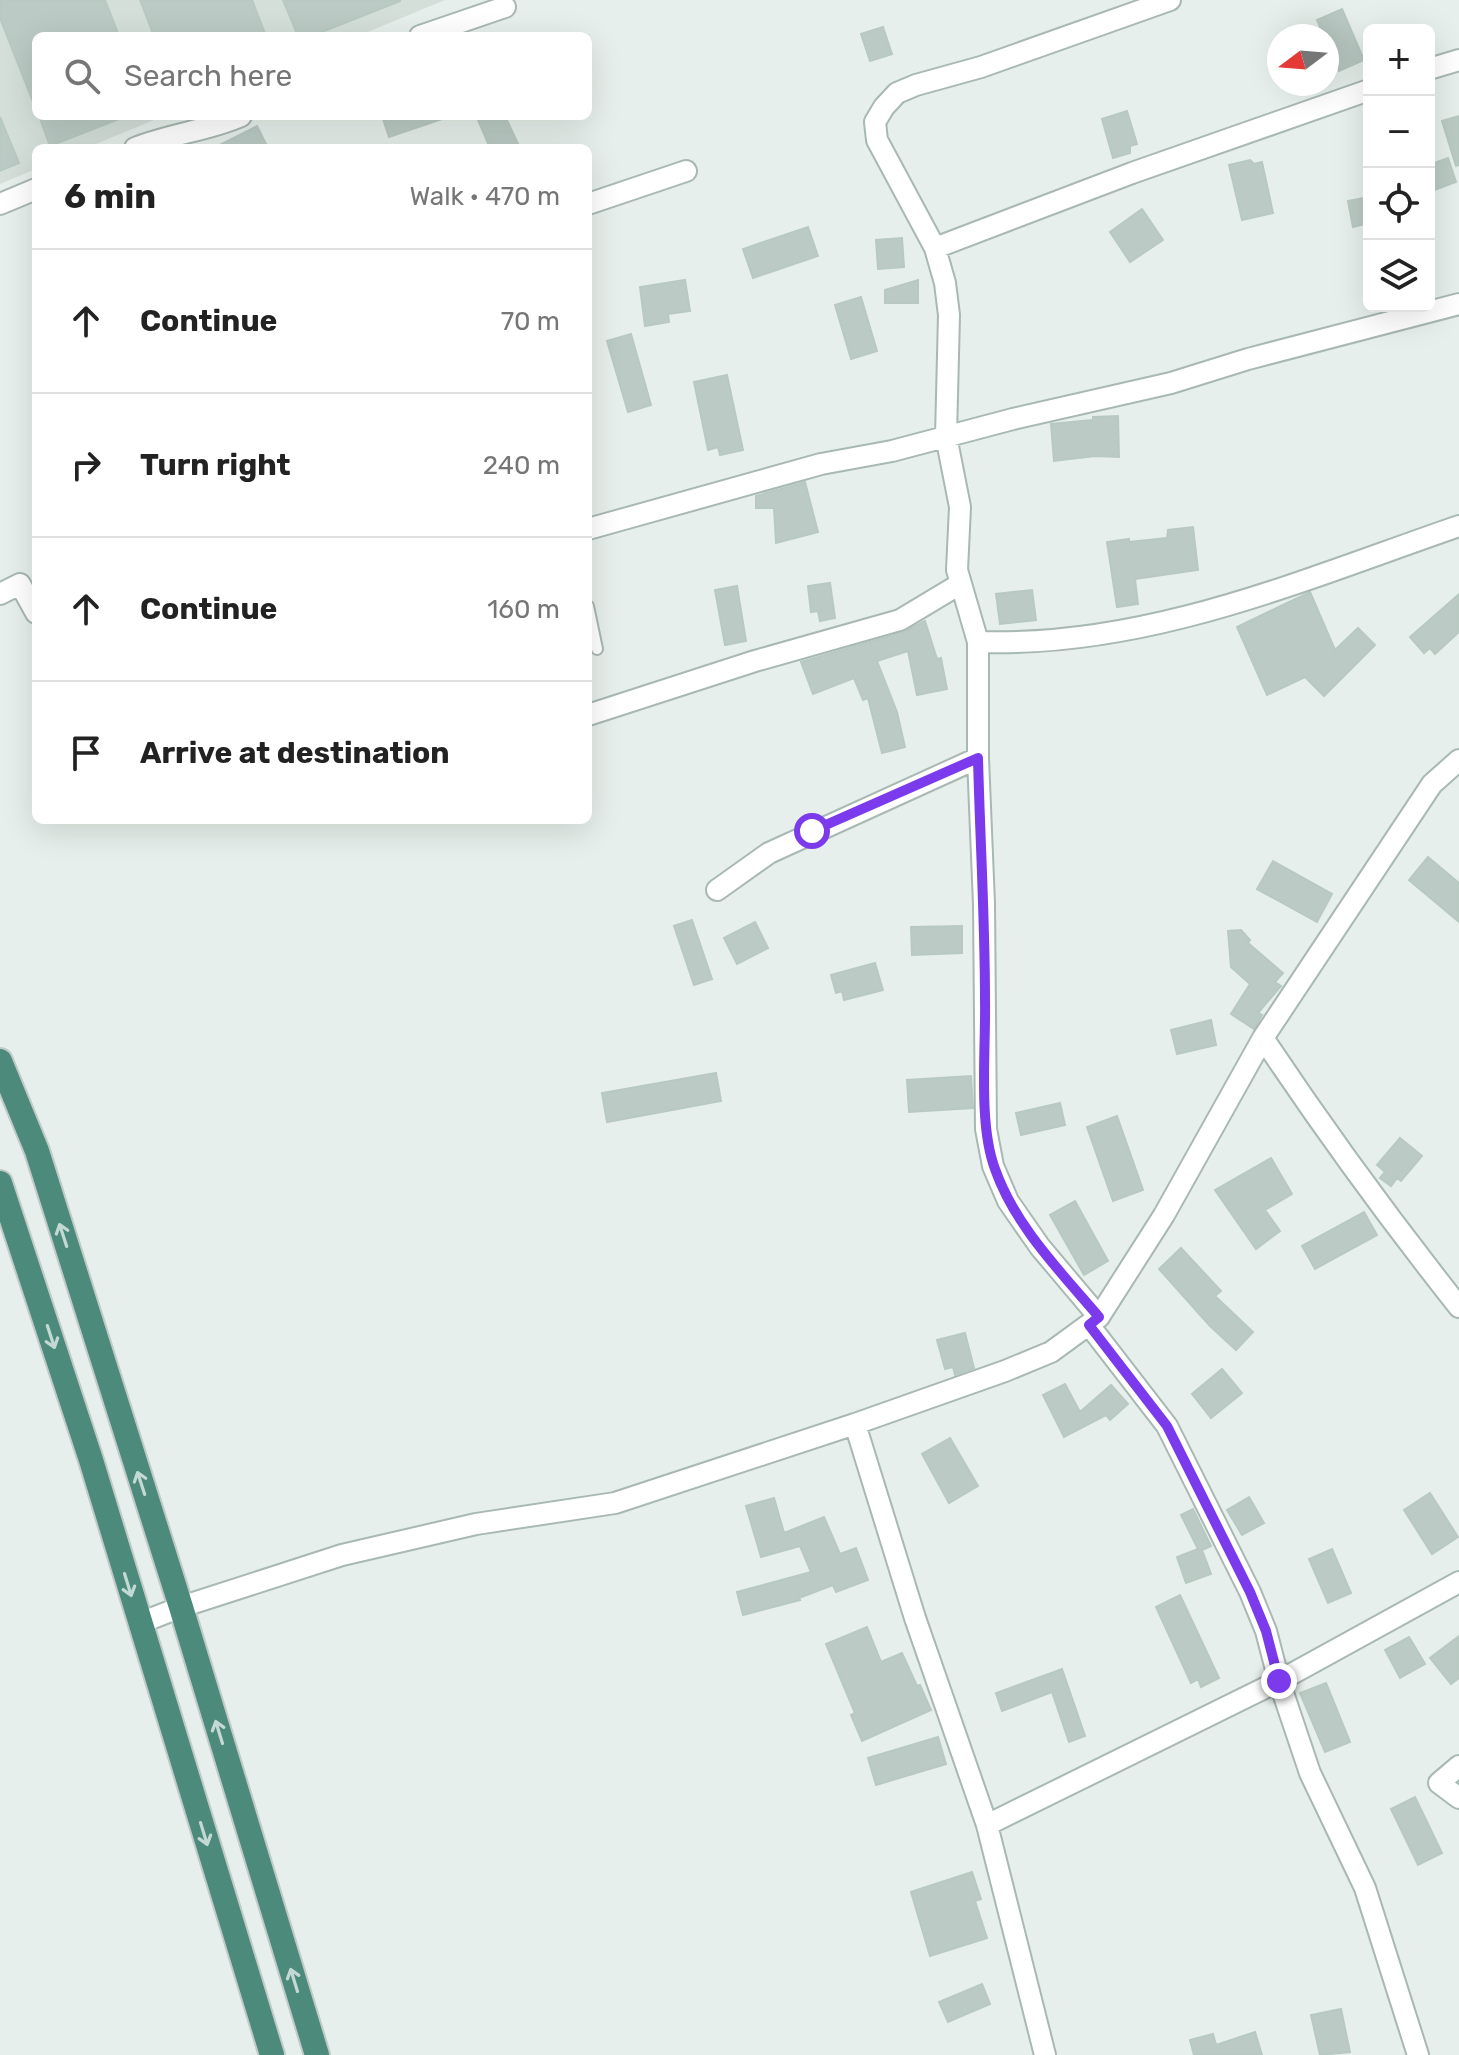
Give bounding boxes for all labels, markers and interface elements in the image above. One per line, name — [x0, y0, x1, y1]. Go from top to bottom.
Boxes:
north arrow — [1267, 24, 1339, 96]
map controls — [1363, 24, 1435, 312]
button: + — [1363, 24, 1435, 96]
search box — [32, 32, 592, 120]
icon: search — [60, 54, 104, 98]
text: Search here — [124, 58, 292, 94]
button: − — [1363, 96, 1435, 168]
button: locate — [1363, 168, 1435, 240]
text: 6 min — [64, 176, 156, 217]
text: Walk · 470 m — [410, 181, 560, 212]
button: layers — [1363, 240, 1435, 312]
icon: ahead — [64, 299, 108, 343]
text: Continue — [140, 303, 277, 339]
text: 70 m — [501, 306, 560, 337]
icon: right — [64, 443, 108, 487]
text: Turn right — [140, 447, 291, 483]
text: 240 m — [483, 450, 560, 481]
icon: ahead — [64, 587, 108, 631]
text: Continue — [140, 591, 277, 627]
text: 160 m — [487, 594, 560, 625]
icon: arrive — [64, 731, 108, 775]
text: Arrive at destination — [140, 735, 450, 771]
route start — [794, 813, 830, 849]
one-way arrow — [55, 1223, 70, 1249]
one-way arrow — [44, 1324, 59, 1349]
one-way arrow — [133, 1471, 148, 1496]
one-way arrow — [122, 1572, 136, 1597]
route end — [1261, 1663, 1297, 1699]
one-way arrow — [210, 1719, 225, 1744]
one-way arrow — [197, 1820, 212, 1846]
one-way arrow — [286, 1968, 301, 1994]

